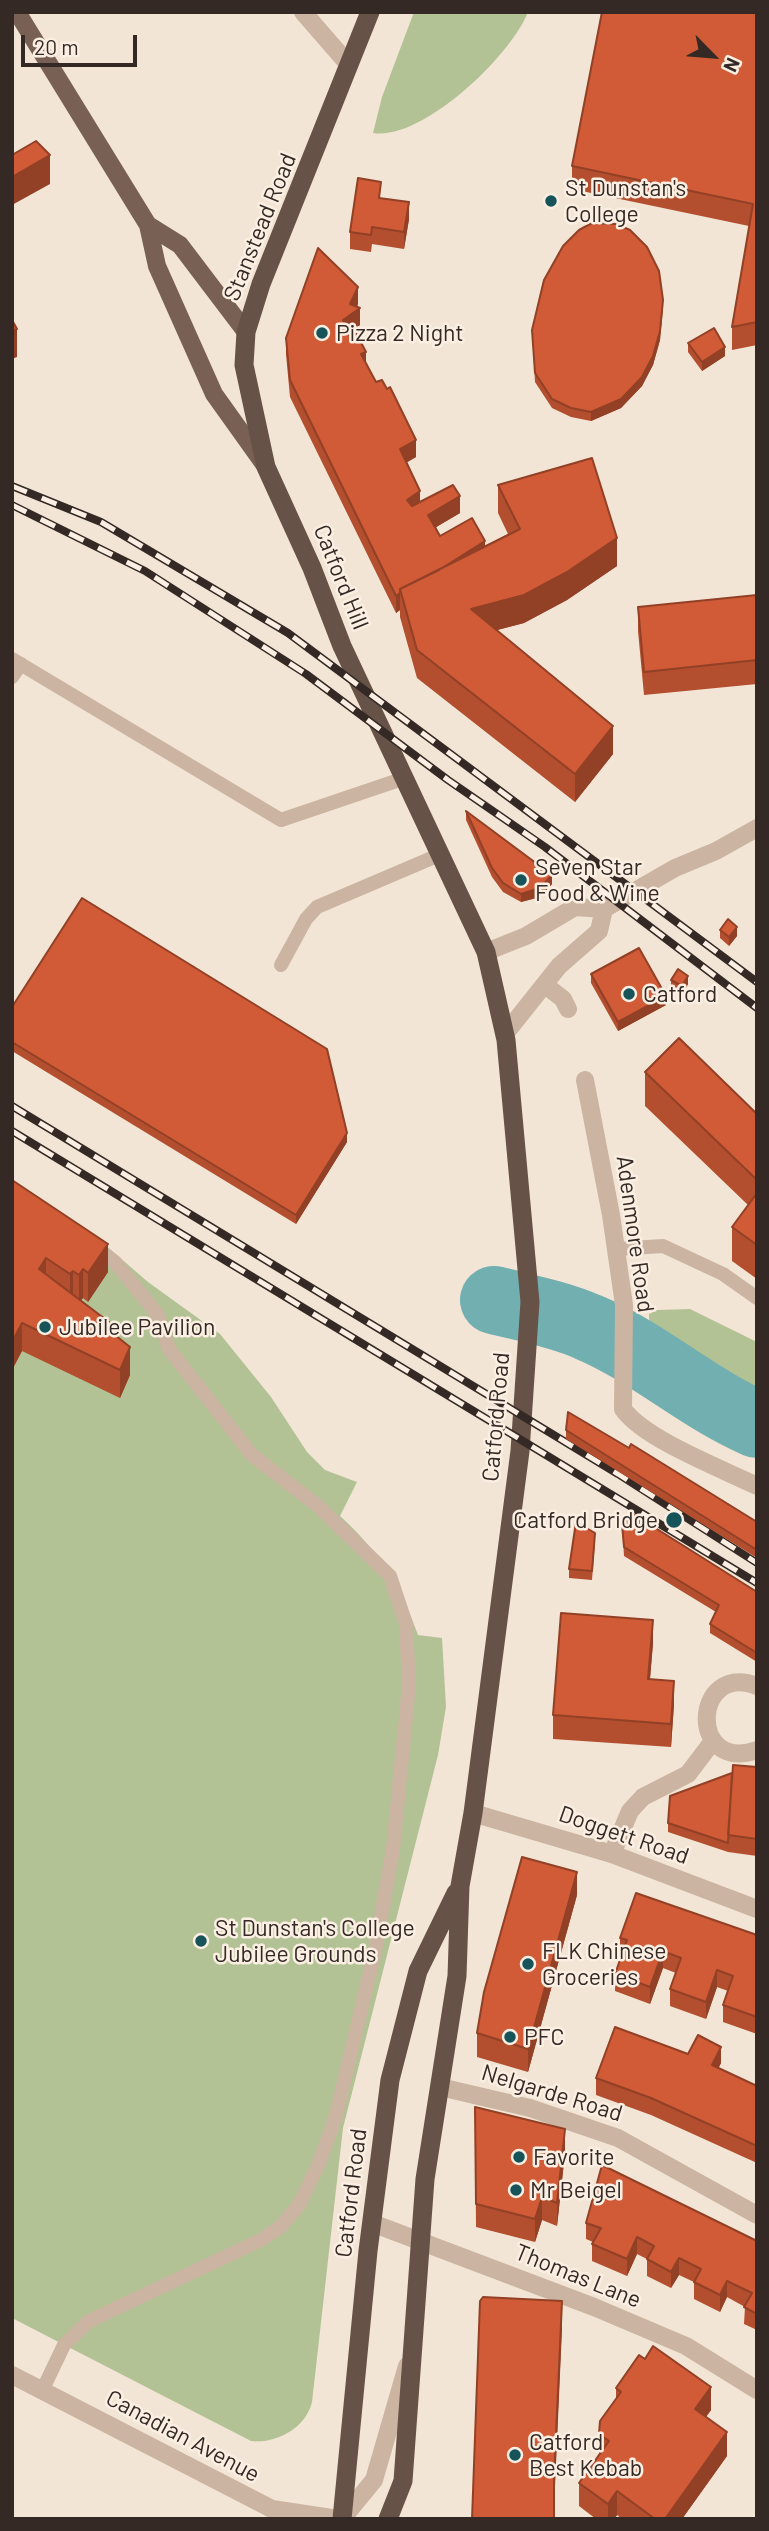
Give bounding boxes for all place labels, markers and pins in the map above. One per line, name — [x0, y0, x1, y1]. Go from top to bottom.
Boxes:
place label: St Dunstan's College — [565, 174, 686, 228]
marker: St Dunstan's College — [543, 193, 559, 209]
place label: Pizza 2 Night — [336, 319, 464, 347]
marker: Pizza 2 Night — [314, 325, 330, 341]
place label: Seven Star Food & Wine — [535, 853, 660, 907]
marker: Seven Star Food & Wine — [513, 872, 529, 888]
place label: Catford — [643, 980, 717, 1008]
marker: Catford — [621, 986, 637, 1002]
place label: Jubilee Pavilion — [59, 1313, 215, 1341]
marker: Jubilee Pavilion — [37, 1319, 53, 1335]
place label: Catford Bridge — [513, 1506, 658, 1534]
marker: Catford Bridge — [664, 1510, 684, 1530]
place label: St Dunstan's College Jubilee Grounds — [215, 1914, 415, 1968]
marker: St Dunstan's College Jubilee Grounds — [193, 1933, 209, 1949]
place label: FLK Chinese Groceries — [542, 1937, 667, 1991]
marker: FLK Chinese Groceries — [520, 1956, 536, 1972]
place label: PFC — [524, 2023, 565, 2051]
marker: PFC — [502, 2029, 518, 2045]
place label: Favorite — [533, 2143, 615, 2171]
marker: Favorite — [511, 2149, 527, 2165]
place label: Mr Beigel — [530, 2176, 622, 2204]
marker: Mr Beigel — [508, 2182, 524, 2198]
place label: Catford Best Kebab — [529, 2428, 642, 2482]
marker: Catford Best Kebab — [507, 2447, 523, 2463]

